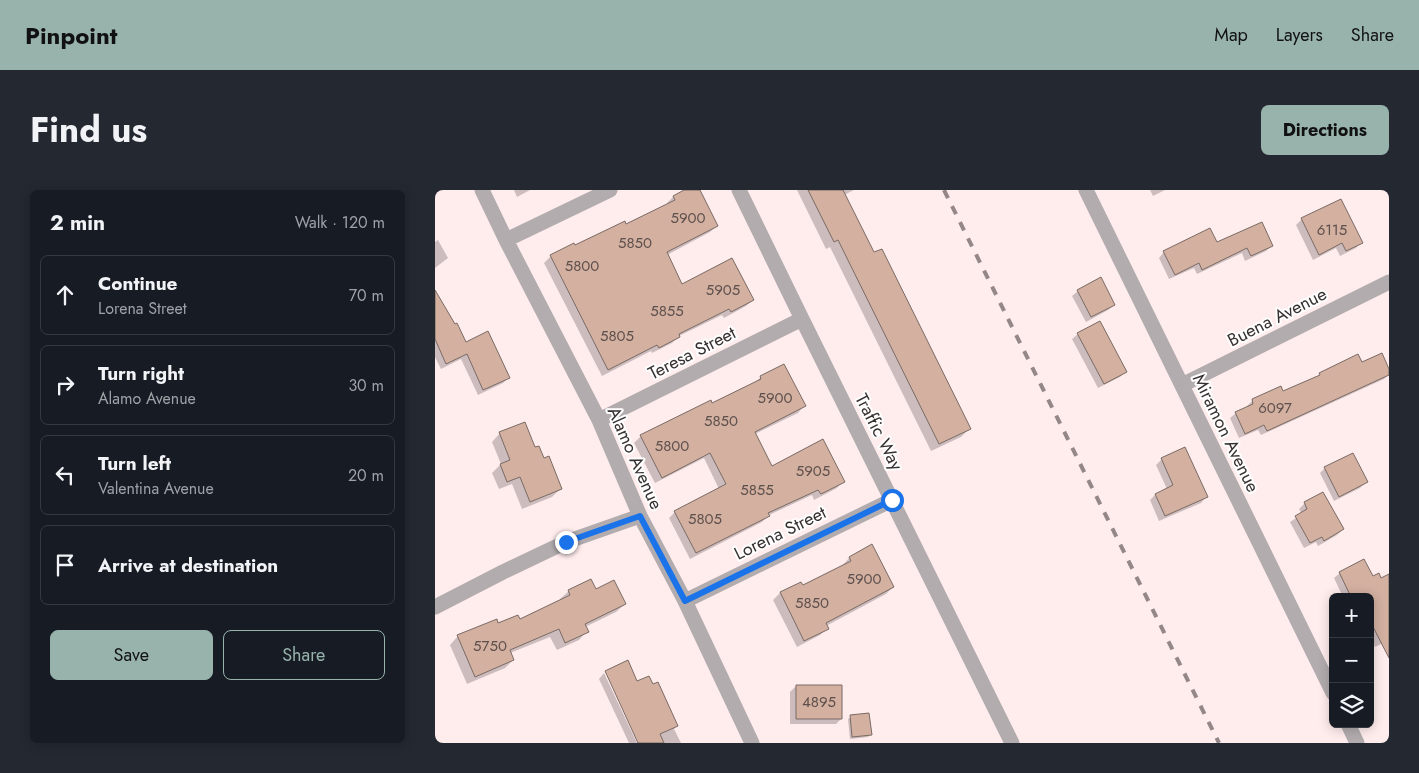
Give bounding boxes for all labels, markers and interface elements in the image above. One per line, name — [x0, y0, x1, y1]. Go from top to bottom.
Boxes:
text: Pinpoint — [25, 18, 117, 53]
text: Map — [1214, 22, 1248, 48]
text: Layers — [1276, 22, 1323, 48]
text: Share — [1351, 22, 1394, 48]
text: Find us — [30, 105, 147, 155]
button: Directions — [1261, 105, 1389, 155]
house number: 5900 — [670, 207, 706, 229]
text: 2 min — [50, 208, 105, 238]
text: Walk · 120 m — [295, 211, 385, 234]
house number: 6115 — [1317, 219, 1347, 241]
house number: 5850 — [618, 232, 652, 254]
house number: 5800 — [565, 255, 599, 277]
text: Continue — [98, 270, 177, 297]
house number: 5905 — [706, 279, 740, 301]
icon: ahead — [51, 281, 79, 309]
street label: Buena Avenue — [1223, 281, 1331, 353]
text: 70 m — [349, 284, 384, 307]
text: Lorena Street — [98, 297, 187, 320]
house number: 5855 — [650, 300, 684, 322]
street label: Teresa Street — [644, 319, 741, 386]
house number: 5805 — [600, 325, 634, 347]
text: Turn right — [98, 360, 184, 387]
street label: Miramon Avenue — [1186, 369, 1266, 497]
icon: right — [51, 371, 79, 399]
text: 30 m — [348, 374, 384, 397]
text: Alamo Avenue — [98, 387, 196, 410]
house number: 5900 — [757, 387, 793, 409]
street label: Traffic Way — [849, 389, 910, 475]
house number: 6097 — [1258, 397, 1292, 419]
street label: Alamo Avenue — [601, 402, 669, 514]
house number: 5850 — [704, 410, 738, 432]
house number: 5800 — [655, 435, 689, 457]
text: Turn left — [98, 450, 171, 477]
house number: 5905 — [796, 460, 830, 482]
icon: left — [51, 461, 79, 489]
text: 20 m — [348, 464, 384, 487]
text: Valentina Avenue — [98, 477, 214, 500]
house number: 5855 — [740, 479, 774, 501]
route start — [881, 489, 904, 512]
street label: Lorena Street — [730, 499, 831, 567]
house number: 5805 — [688, 508, 722, 530]
route end — [555, 531, 578, 554]
icon: arrive — [51, 551, 79, 579]
text: Arrive at destination — [98, 552, 278, 579]
house number: 5900 — [846, 568, 882, 590]
house number: 5850 — [795, 592, 829, 614]
map controls — [1329, 593, 1374, 728]
button: + — [1329, 593, 1374, 638]
button: Save — [50, 630, 213, 680]
button: Share — [223, 630, 385, 680]
house number: 5750 — [473, 635, 507, 657]
button: − — [1329, 638, 1374, 683]
button: layers — [1329, 683, 1374, 728]
house number: 4895 — [802, 691, 836, 713]

